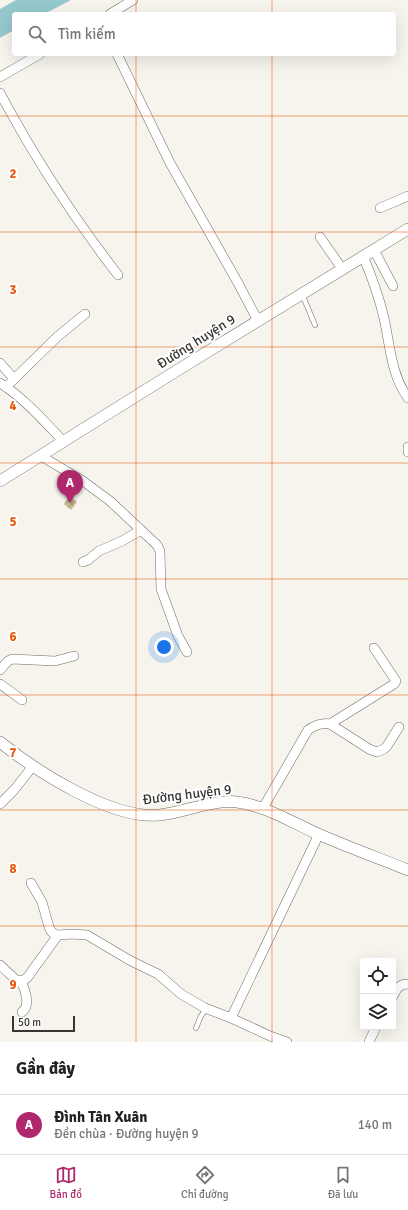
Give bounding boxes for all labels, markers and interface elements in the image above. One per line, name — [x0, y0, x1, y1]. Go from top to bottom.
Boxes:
search box — [12, 12, 396, 56]
icon: search — [26, 23, 48, 45]
text: Tìm kiếm — [58, 25, 116, 43]
text: 2 — [9, 166, 17, 182]
text: 3 — [9, 282, 17, 298]
street label: Đường huyện 9 — [154, 311, 239, 372]
text: 4 — [9, 398, 17, 414]
pin: A — [57, 470, 83, 503]
text: 5 — [9, 514, 17, 530]
text: 6 — [9, 629, 17, 645]
your location — [154, 637, 174, 657]
text: 7 — [9, 745, 17, 761]
street label: Đường huyện 9 — [142, 781, 232, 808]
text: 8 — [9, 861, 17, 877]
map controls — [360, 958, 396, 1030]
button: locate — [360, 958, 396, 994]
text: 9 — [9, 977, 17, 993]
button: layers — [360, 994, 396, 1030]
scale bar — [12, 1014, 75, 1033]
text: 50 m — [18, 1016, 41, 1029]
text: Gần đây — [16, 1058, 75, 1079]
text: Đình Tân Xuân — [54, 1108, 147, 1126]
text: A — [25, 1117, 33, 1133]
text: 140 m — [358, 1117, 392, 1133]
text: Đền chùa · Đường huyện 9 — [54, 1126, 199, 1142]
tab: Bản đồ — [50, 1164, 82, 1201]
tab: Chỉ đường — [181, 1164, 229, 1201]
tab: Đã lưu — [328, 1164, 358, 1201]

